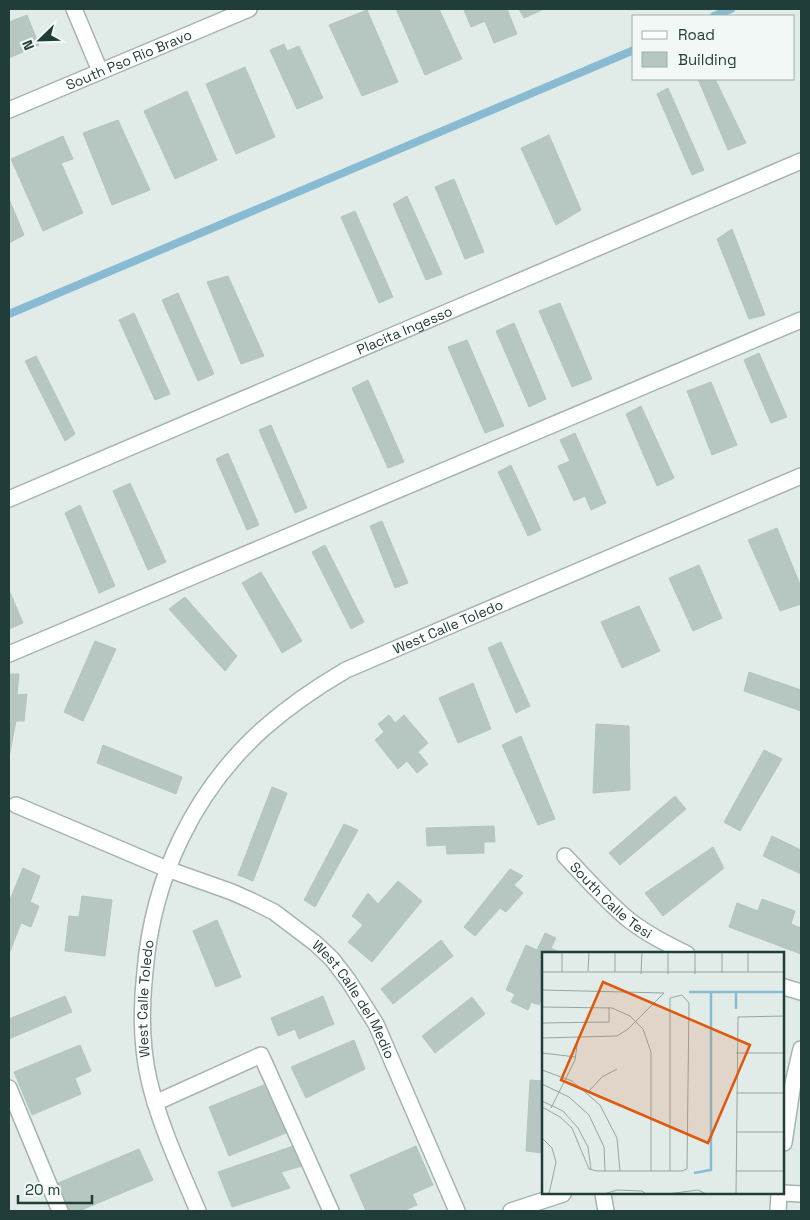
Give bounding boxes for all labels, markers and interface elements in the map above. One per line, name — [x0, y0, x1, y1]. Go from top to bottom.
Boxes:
north arrow — [15, 15, 65, 65]
legend — [632, 15, 795, 80]
street label: South Pso Rio Bravo — [63, 25, 194, 94]
text: Road — [678, 25, 715, 44]
text: N — [18, 37, 38, 53]
text: Building — [678, 50, 737, 69]
street label: Placita Ingesso — [354, 302, 455, 359]
street label: West Calle Toledo — [390, 595, 506, 658]
street label: South Calle Tesi — [566, 858, 656, 942]
street label: West Calle del Medio — [308, 936, 399, 1061]
street label: West Calle Toledo — [133, 938, 158, 1058]
inset map — [542, 952, 785, 1195]
scale bar — [18, 1172, 91, 1204]
text: 20 m — [25, 1180, 60, 1199]

